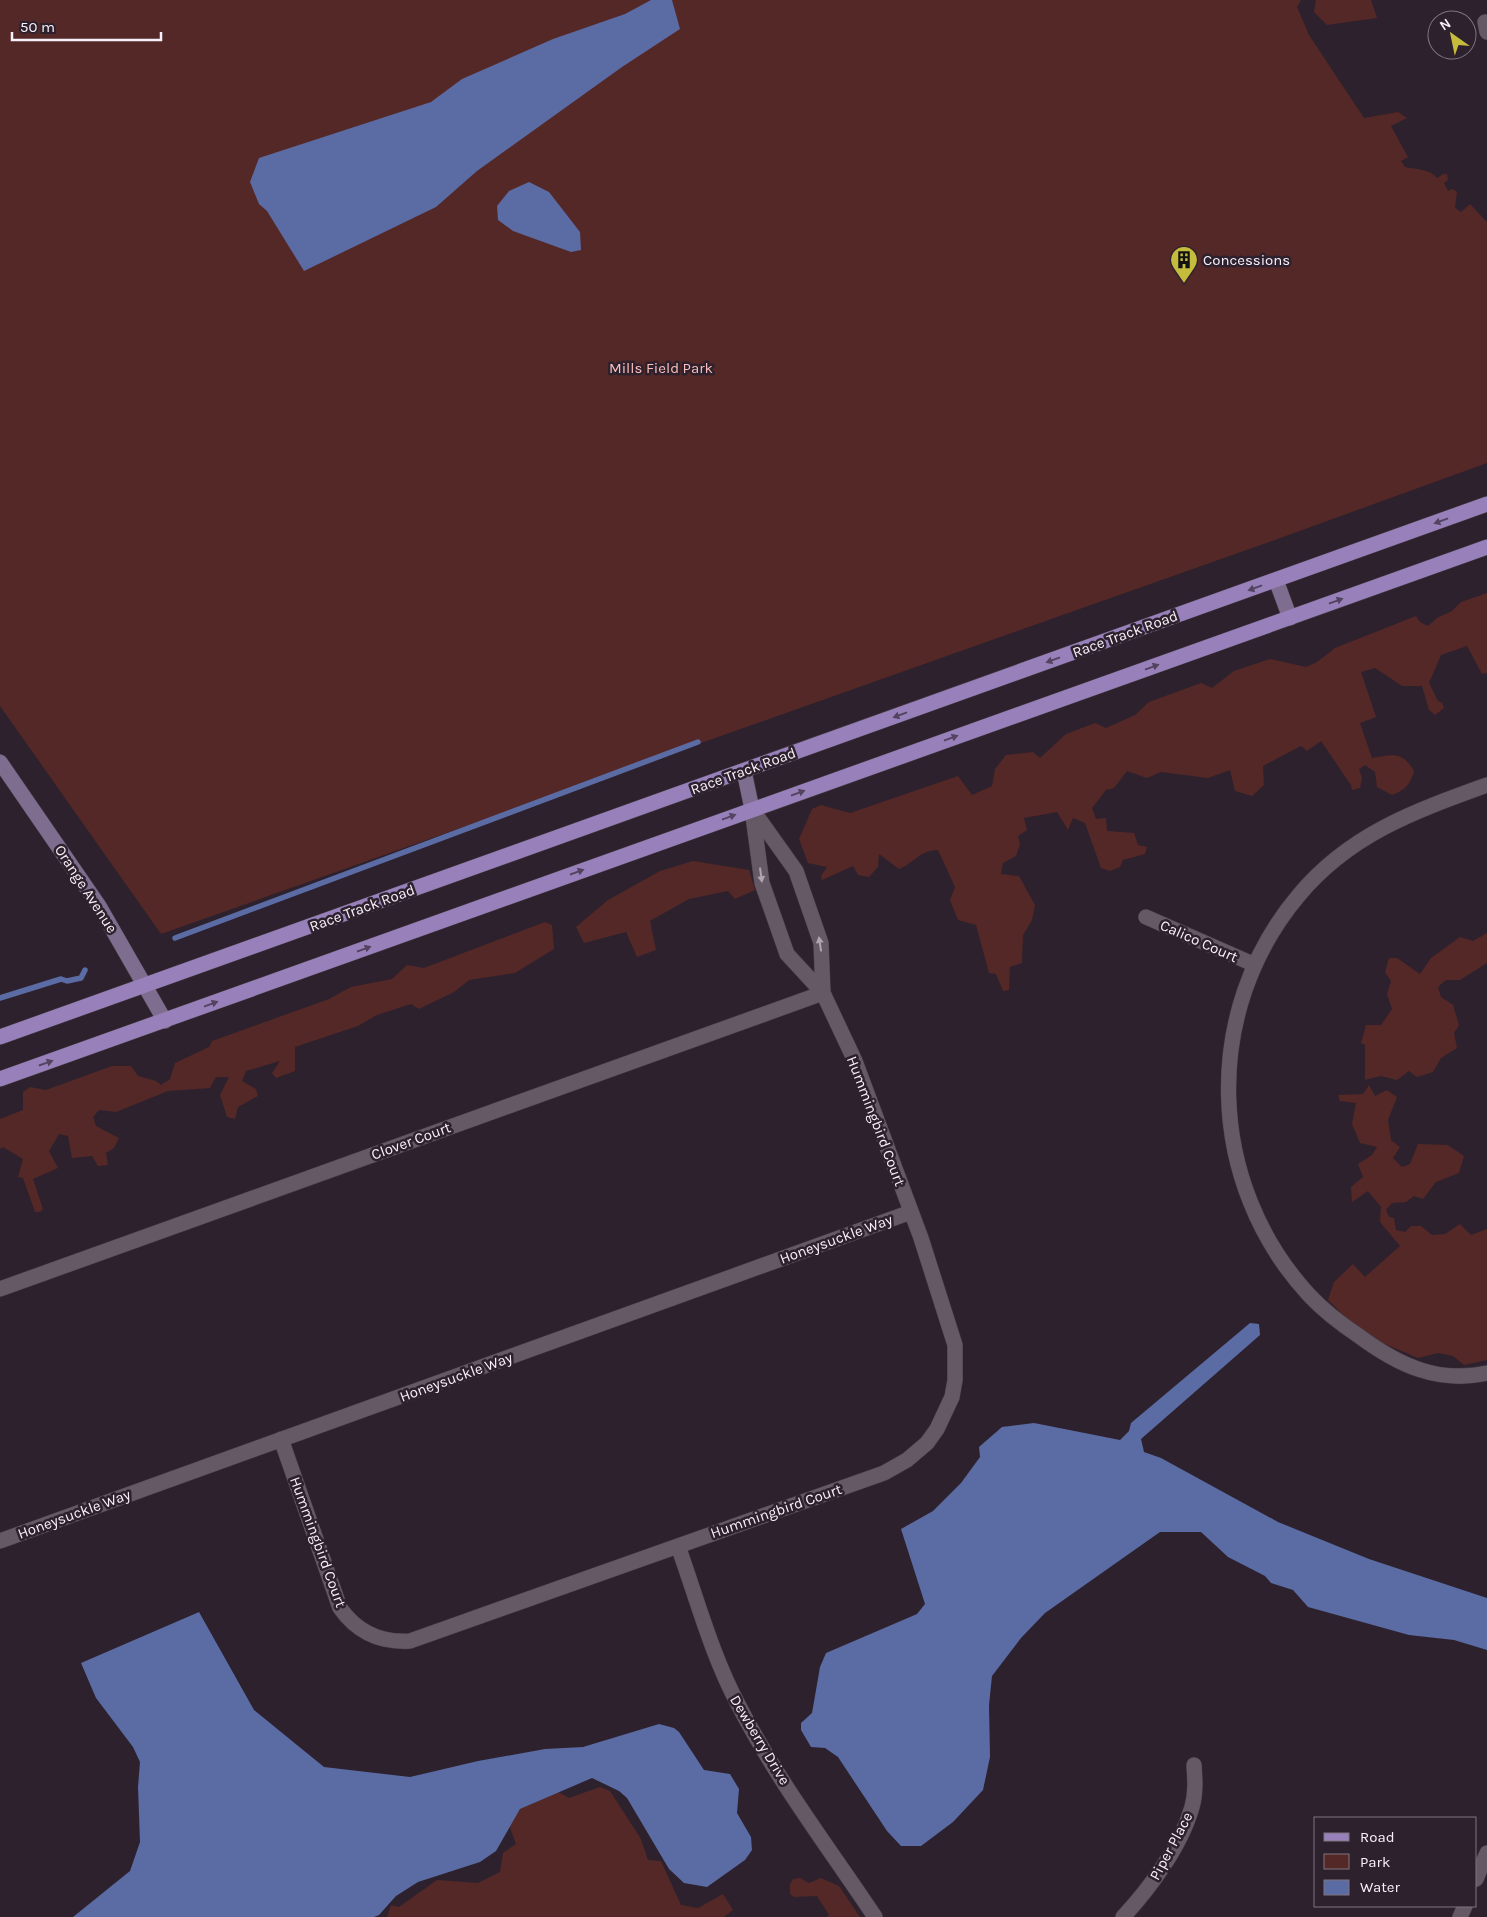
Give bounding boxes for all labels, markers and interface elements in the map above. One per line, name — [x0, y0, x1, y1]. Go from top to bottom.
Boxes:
scale bar — [12, 10, 161, 42]
north arrow — [1427, 10, 1477, 60]
text: N — [1436, 15, 1454, 34]
text: 50 m — [20, 18, 55, 36]
building icon: Concessions — [1169, 245, 1199, 284]
place label: Concessions — [1203, 251, 1290, 269]
park label: Mills Field Park — [609, 359, 713, 377]
one-way arrow — [1433, 517, 1448, 525]
one-way arrow — [1247, 584, 1262, 592]
one-way arrow — [1328, 597, 1343, 604]
street label: Race Track Road — [1070, 607, 1180, 661]
one-way arrow — [1045, 656, 1060, 664]
one-way arrow — [1145, 663, 1160, 671]
one-way arrow — [892, 711, 907, 719]
one-way arrow — [944, 734, 959, 741]
street label: Race Track Road — [688, 744, 798, 798]
one-way arrow — [791, 789, 806, 796]
one-way arrow — [722, 813, 737, 820]
street label: Orange Avenue — [51, 842, 121, 936]
one-way arrow — [757, 867, 765, 883]
one-way arrow — [569, 868, 584, 875]
street label: Race Track Road — [307, 881, 417, 935]
street label: Calico Court — [1157, 916, 1241, 966]
one-way arrow — [815, 936, 823, 952]
one-way arrow — [356, 945, 371, 952]
one-way arrow — [203, 1000, 218, 1007]
street label: Hummingbird Court — [843, 1053, 909, 1189]
one-way arrow — [39, 1058, 54, 1066]
street label: Clover Court — [369, 1118, 454, 1164]
street label: Honeysuckle Way — [777, 1210, 895, 1268]
street label: Honeysuckle Way — [397, 1348, 515, 1406]
street label: Hummingbird Court — [286, 1474, 350, 1610]
street label: Hummingbird Court — [708, 1480, 844, 1542]
street label: Honeysuckle Way — [15, 1485, 133, 1543]
street label: Dewberry Drive — [726, 1692, 794, 1788]
street label: Piper Place — [1146, 1809, 1196, 1883]
legend — [1314, 1817, 1477, 1907]
text: Road — [1360, 1828, 1395, 1846]
text: Park — [1360, 1853, 1390, 1871]
text: Water — [1360, 1878, 1401, 1896]

